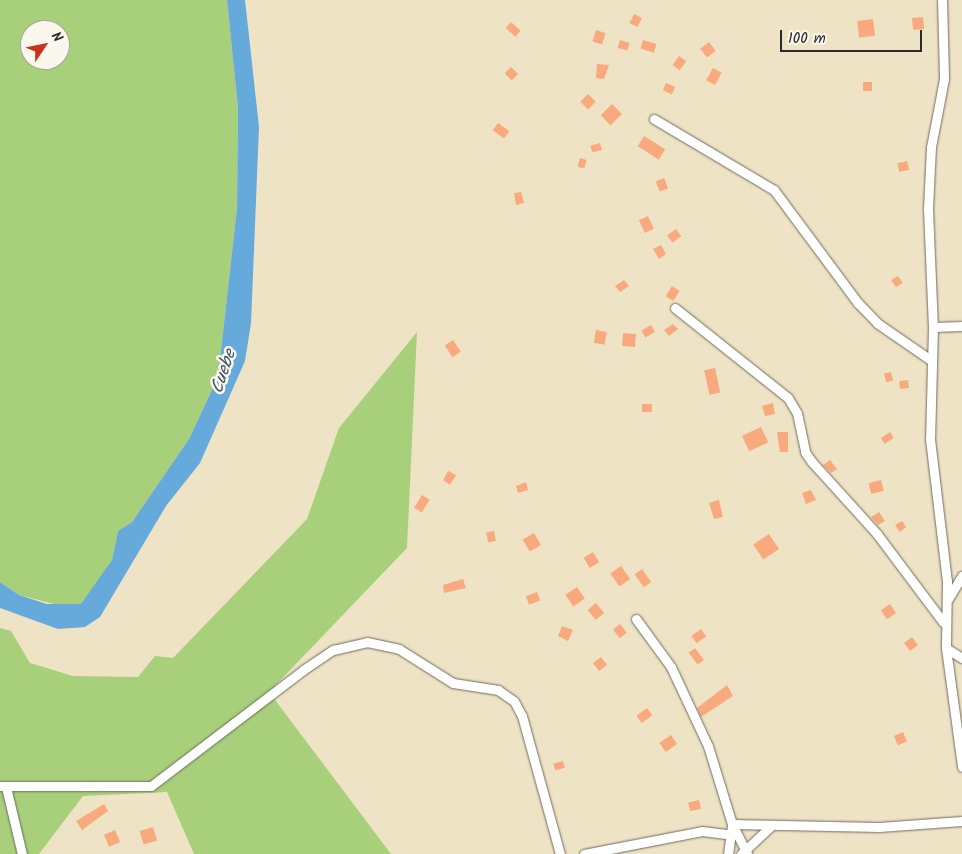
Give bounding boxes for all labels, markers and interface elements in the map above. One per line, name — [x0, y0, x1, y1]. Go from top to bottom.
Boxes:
north arrow — [20, 20, 70, 70]
scale bar — [782, 20, 924, 52]
text: N — [45, 27, 68, 47]
text: 100 m — [788, 27, 826, 51]
water label: Cuebe — [208, 347, 242, 397]

